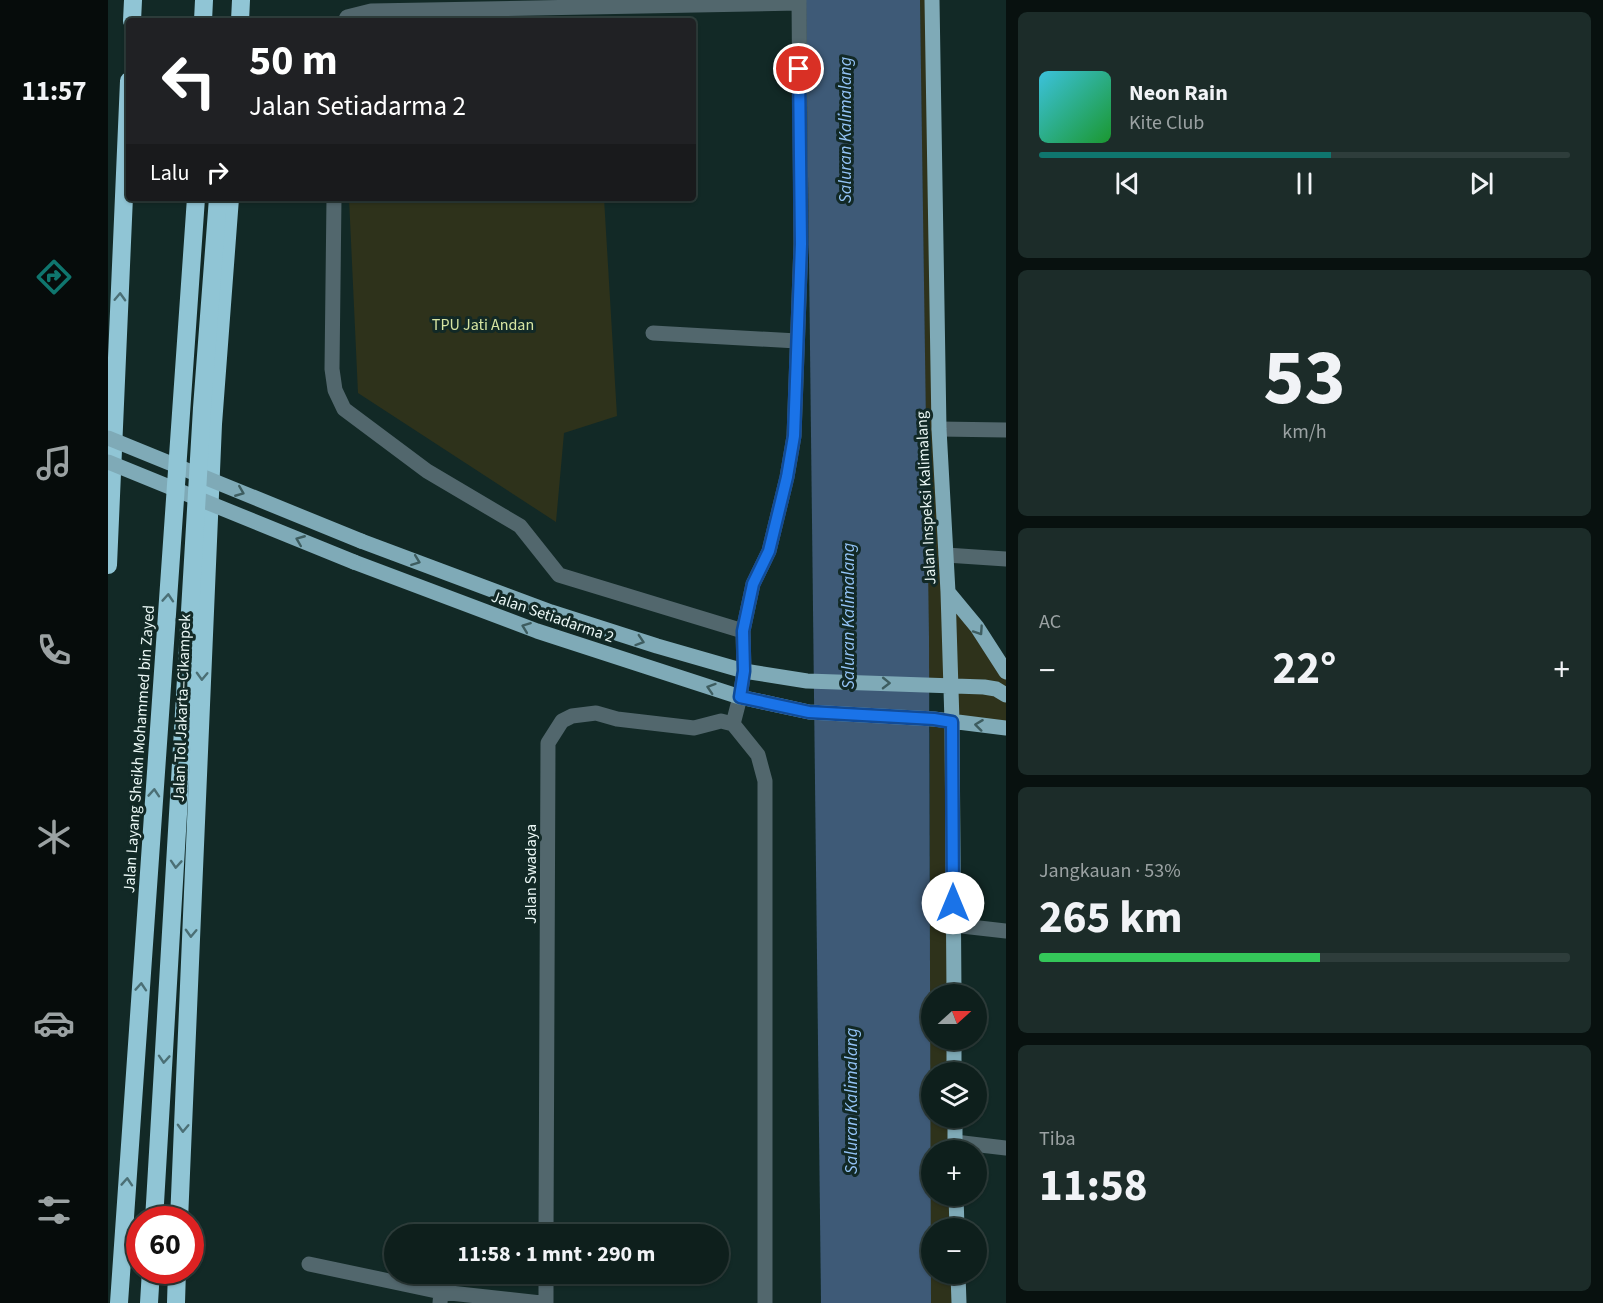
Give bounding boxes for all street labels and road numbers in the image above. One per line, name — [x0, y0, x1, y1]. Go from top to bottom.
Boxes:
street label: Jalan Inspeksi Kalimalang — [910, 411, 942, 585]
street label: Jalan Setiadarma 2 — [488, 586, 617, 648]
street label: Jalan Layang Sheikh Mohammed bin Zayed — [118, 604, 160, 894]
street label: Jalan Tol Jakarta–Cikampek — [168, 614, 196, 802]
street label: Jalan Swadaya — [520, 824, 542, 924]

